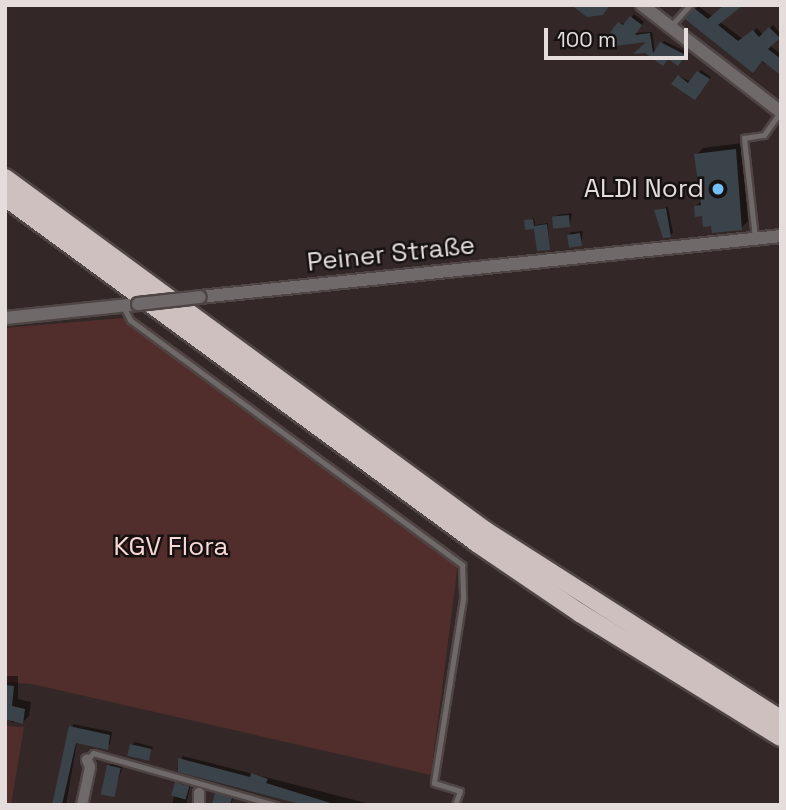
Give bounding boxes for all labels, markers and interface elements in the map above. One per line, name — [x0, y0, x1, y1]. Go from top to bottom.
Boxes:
scale bar — [548, 14, 692, 58]
text: 100 m — [557, 26, 616, 53]
place label: ALDI Nord — [584, 173, 704, 205]
marker: ALDI Nord — [710, 181, 726, 197]
street label: Peiner Straße — [305, 230, 477, 278]
park label: KGV Flora — [113, 531, 229, 563]

